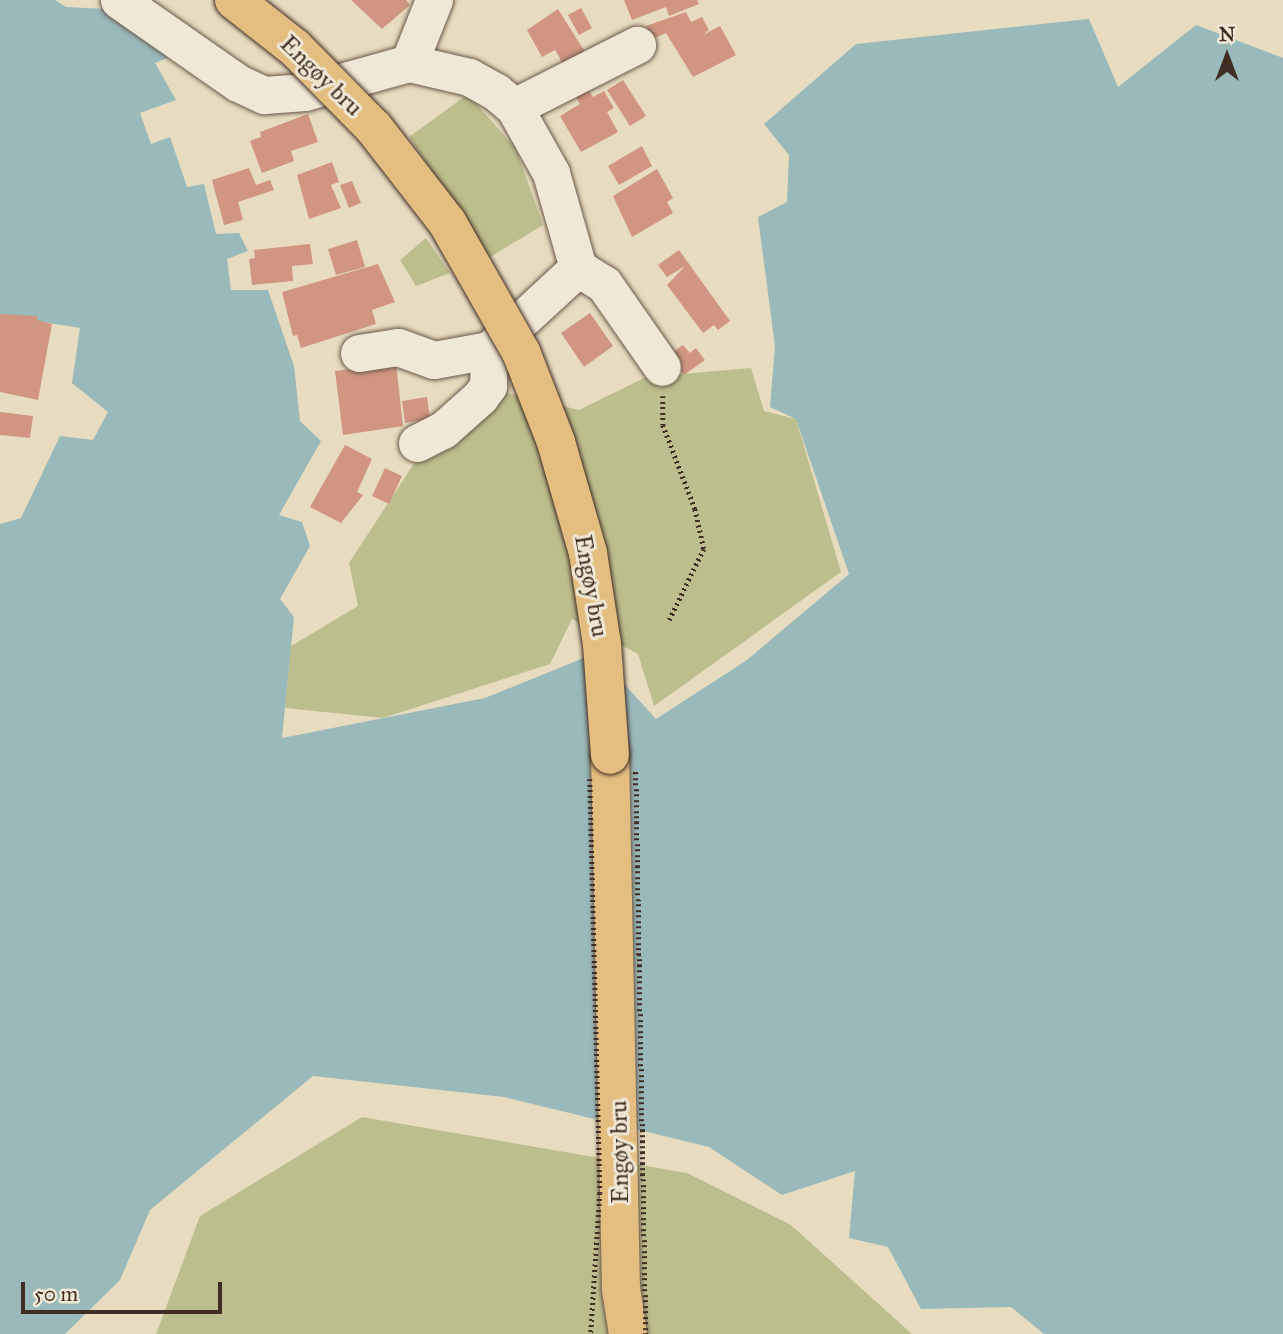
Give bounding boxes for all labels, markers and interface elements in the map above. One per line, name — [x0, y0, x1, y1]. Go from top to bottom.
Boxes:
north arrow — [1192, 21, 1262, 91]
text: N — [1219, 23, 1235, 46]
street label: Engøy bru — [274, 30, 368, 122]
street label: Engøy bru — [568, 533, 614, 639]
street label: Engøy bru — [605, 1100, 635, 1204]
scale bar — [24, 1268, 226, 1312]
text: 50 m — [34, 1281, 78, 1307]

